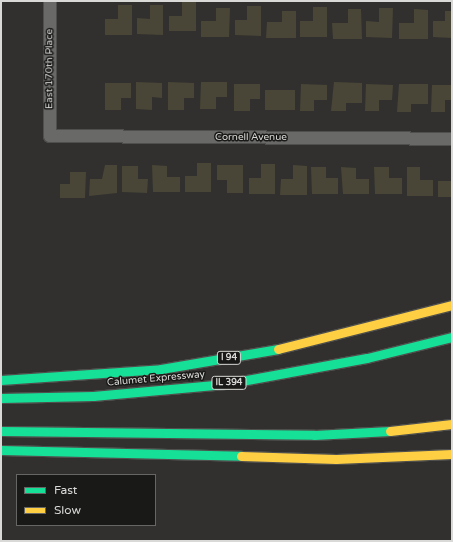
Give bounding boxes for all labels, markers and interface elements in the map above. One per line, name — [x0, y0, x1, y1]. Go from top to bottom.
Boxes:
street label: East 170th Place — [44, 29, 56, 109]
street label: Cornell Avenue — [215, 132, 287, 144]
road number: I 94 — [216, 351, 242, 365]
street label: Calumet Expressway — [107, 369, 205, 389]
road number: IL 394 — [211, 376, 247, 390]
legend — [16, 474, 156, 526]
text: Fast — [54, 483, 77, 497]
text: Slow — [54, 503, 81, 517]

